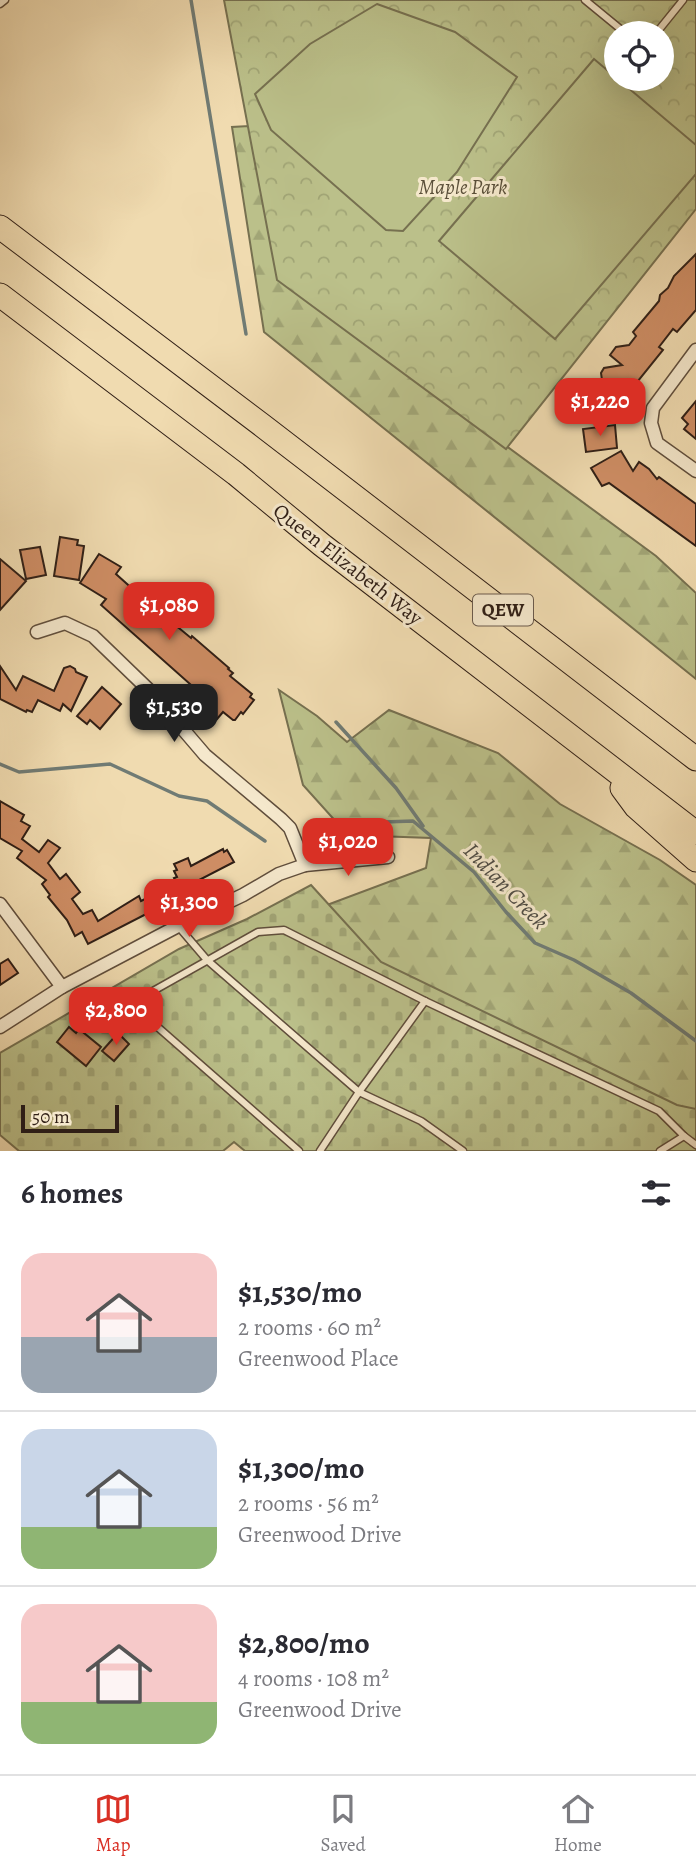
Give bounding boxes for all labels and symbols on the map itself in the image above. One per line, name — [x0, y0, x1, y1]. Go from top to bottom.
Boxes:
park label: Maple Park — [419, 173, 507, 201]
pin: $1,220 — [543, 378, 657, 438]
street label: Queen Elizabeth Way — [268, 497, 429, 632]
pin: $1,080 — [112, 582, 226, 642]
road number: QEW — [473, 594, 533, 625]
pin: $1,530 — [117, 684, 231, 744]
pin: $1,020 — [291, 818, 405, 878]
water label: Indian Creek — [457, 836, 555, 936]
pin: $1,300 — [132, 880, 246, 939]
pin: $2,800 — [59, 988, 173, 1047]
scale bar — [21, 1102, 119, 1134]

